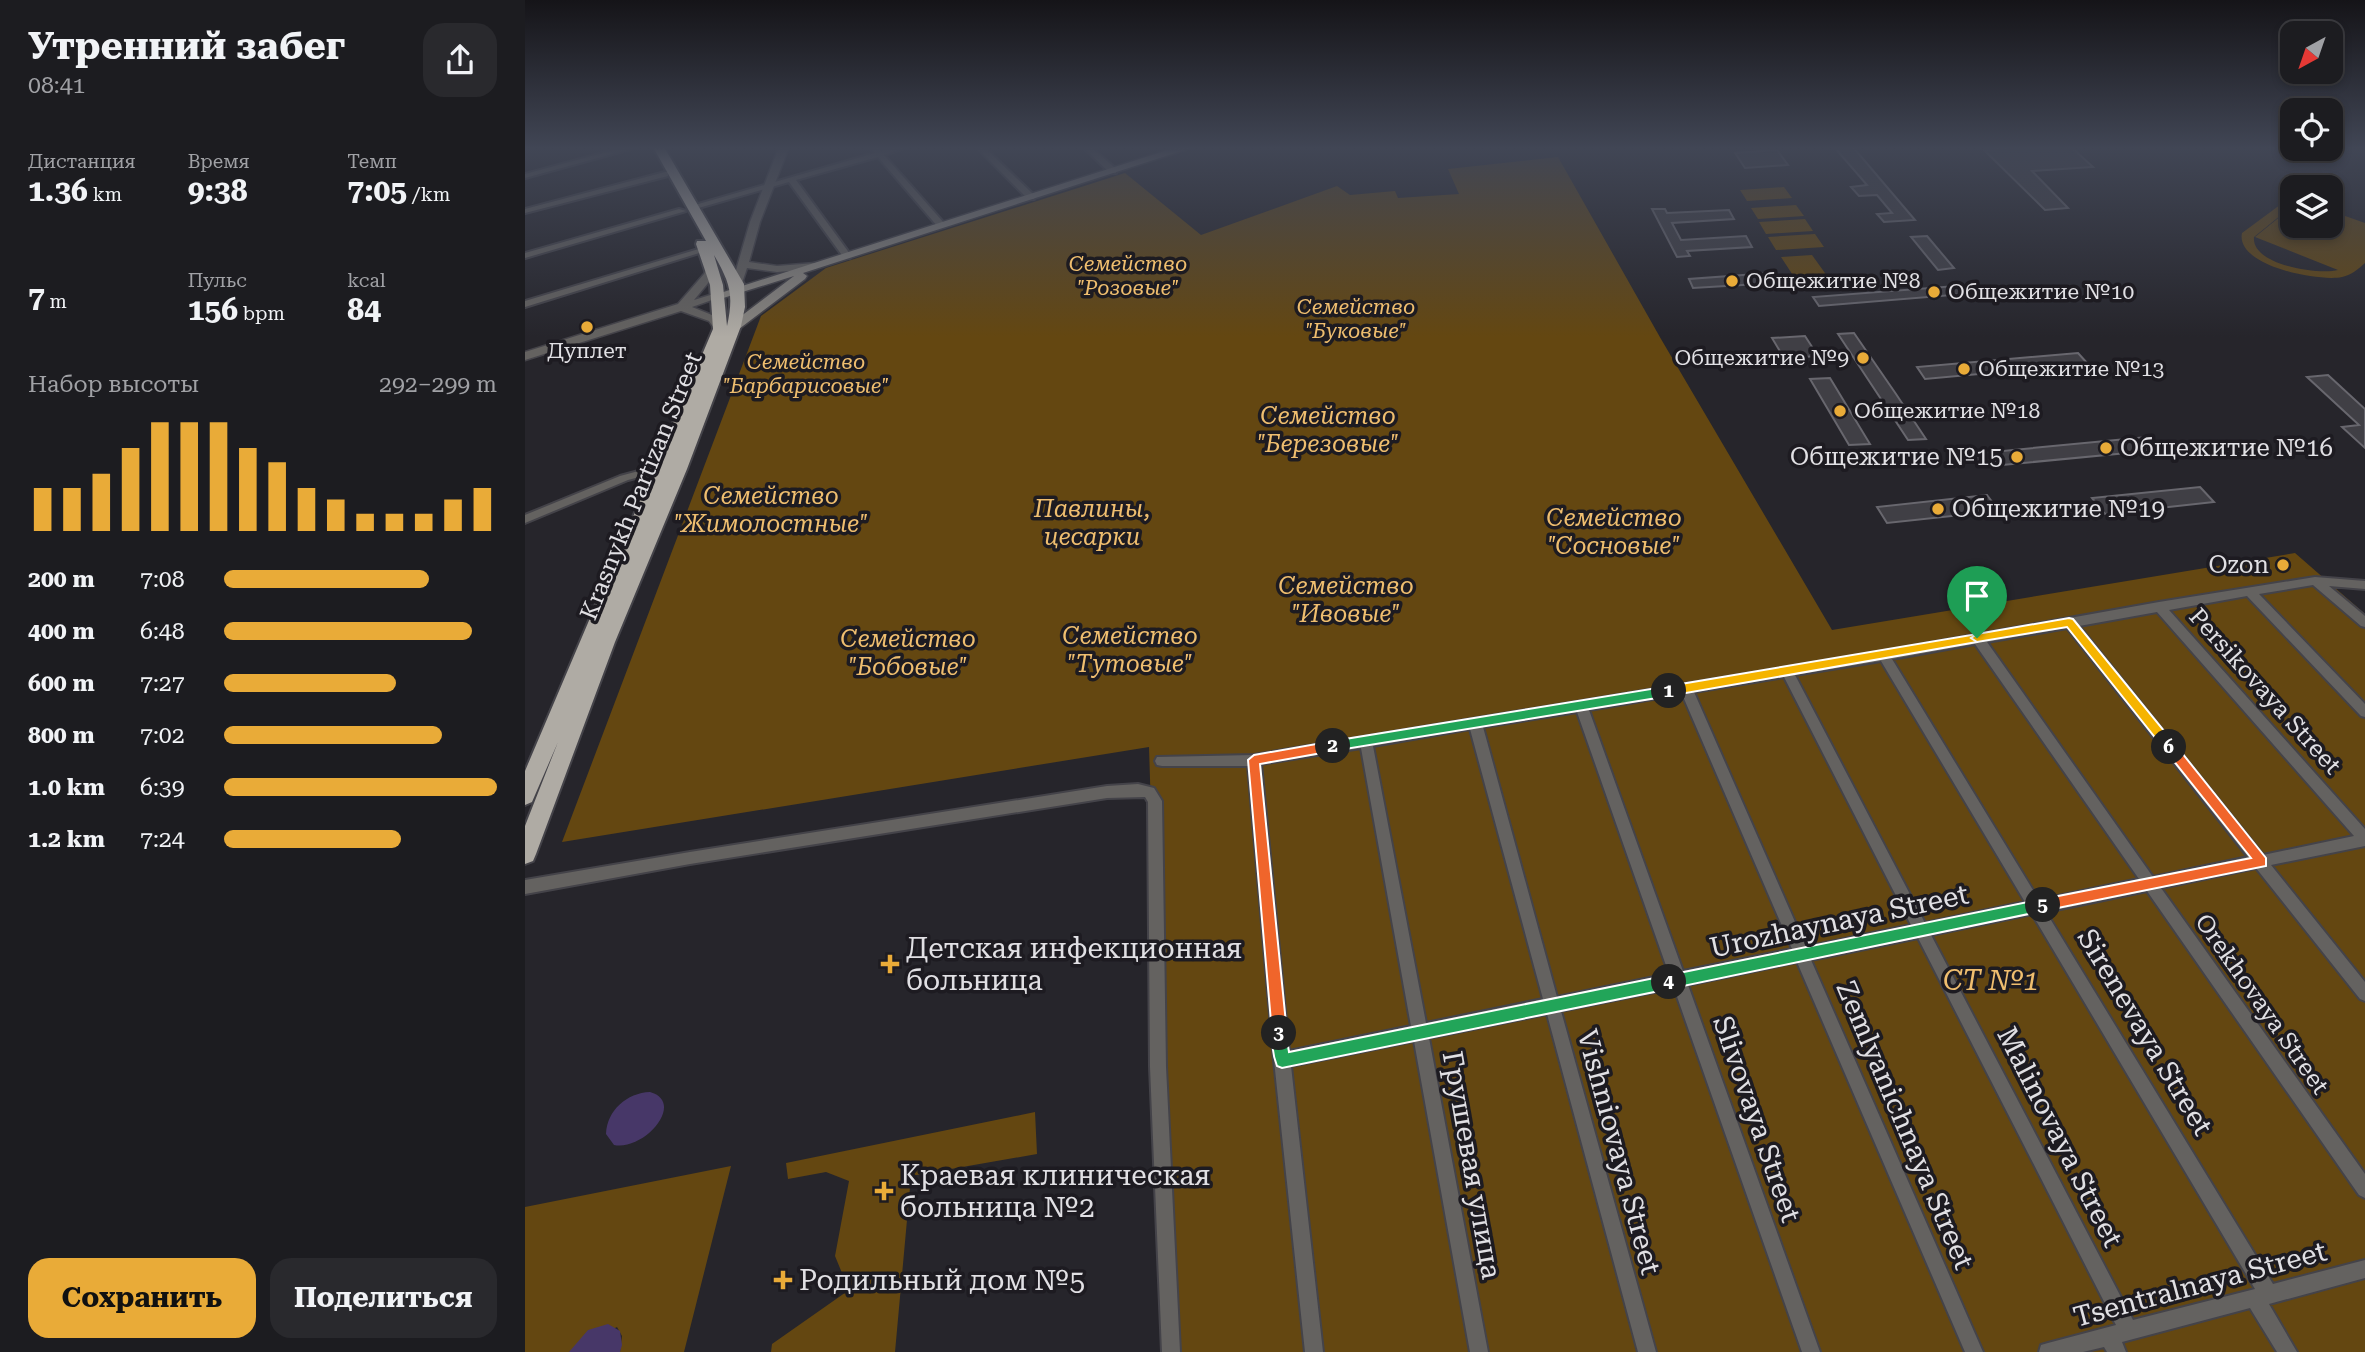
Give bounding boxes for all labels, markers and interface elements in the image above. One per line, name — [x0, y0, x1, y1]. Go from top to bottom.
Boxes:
north arrow — [2280, 21, 2343, 84]
map controls — [2280, 21, 2343, 238]
button: share — [423, 23, 497, 97]
text: Утренний забег — [28, 24, 345, 68]
text: 08:41 — [28, 72, 85, 99]
button: locate — [2280, 98, 2343, 161]
text: Дистанция — [28, 150, 135, 173]
text: Время — [188, 150, 250, 173]
text: Темп — [347, 150, 397, 173]
text: 1.36 — [28, 173, 88, 208]
text: 9:38 — [188, 173, 247, 208]
text: 7:05 — [347, 173, 407, 208]
button: layers — [2280, 175, 2343, 238]
text: km — [88, 183, 122, 206]
text: /km — [407, 183, 450, 206]
park label: Семейство "Розовые" — [1069, 252, 1187, 300]
text: Пульс — [188, 269, 247, 292]
text: kcal — [347, 269, 386, 292]
place label: Общежитие №8 — [1746, 269, 1921, 293]
marker: Общежитие №8 — [1724, 273, 1740, 289]
text: 7 — [28, 280, 45, 315]
place label: Общежитие №10 — [1948, 280, 2134, 304]
marker: Общежитие №10 — [1926, 284, 1942, 300]
text: m — [45, 290, 67, 313]
text: 156 — [188, 292, 238, 327]
text: 84 — [347, 292, 381, 327]
park label: Семейство "Буковые" — [1297, 295, 1415, 343]
text: bpm — [238, 302, 285, 325]
marker: Дуплет — [579, 319, 595, 335]
place label: Дуплет — [547, 339, 627, 363]
place label: Общежитие №9 — [1674, 346, 1849, 370]
street label: Krasnykh Partizan Street — [574, 348, 708, 624]
park label: Семейство "Барбарисовые" — [723, 350, 889, 398]
marker: Общежитие №9 — [1855, 350, 1871, 366]
place label: Общежитие №13 — [1978, 357, 2164, 381]
marker: Общежитие №13 — [1956, 361, 1972, 377]
text: Набор высоты — [28, 371, 199, 398]
text: 292–299 m — [379, 371, 497, 398]
place label: Общежитие №18 — [1854, 399, 2040, 423]
park label: Семейство "Березовые" — [1257, 402, 1399, 458]
marker: Общежитие №18 — [1832, 403, 1848, 419]
place label: Общежитие №16 — [2120, 434, 2333, 462]
marker: Общежитие №16 — [2098, 440, 2114, 456]
place label: Общежитие №15 — [1790, 443, 2003, 471]
marker: Общежитие №15 — [2009, 449, 2025, 465]
park label: Семейство "Жимолостные" — [674, 482, 868, 538]
park label: Павлины, цесарки — [1033, 495, 1150, 551]
place label: Общежитие №19 — [1952, 495, 2165, 523]
marker: Общежитие №19 — [1930, 501, 1946, 517]
park label: Семейство "Сосновые" — [1546, 504, 1682, 560]
place label: Ozon — [2208, 551, 2269, 579]
marker: Ozon — [2275, 557, 2291, 573]
text: 200 m — [28, 566, 95, 593]
text: 7:08 — [140, 566, 185, 593]
pin — [1947, 566, 2007, 638]
park label: Семейство "Ивовые" — [1278, 572, 1414, 628]
icon: arrive — [1958, 577, 1996, 615]
street label: Persikovaya Street — [2183, 602, 2347, 780]
text: 400 m — [28, 618, 95, 645]
text: 6:48 — [140, 618, 185, 645]
park label: Семейство "Тутовые" — [1062, 622, 1198, 678]
park label: Семейство "Бобовые" — [840, 625, 976, 681]
text: 600 m — [28, 670, 95, 697]
text: 7:27 — [140, 670, 185, 697]
pin: 1 — [1651, 674, 1687, 708]
text: 1 — [1663, 679, 1674, 702]
text: 800 m — [28, 722, 95, 749]
text: 7:02 — [140, 722, 185, 749]
pin: 2 — [1315, 728, 1351, 764]
pin: 6 — [2151, 730, 2187, 764]
text: 2 — [1327, 734, 1338, 757]
text: 6 — [2163, 735, 2174, 758]
text: 1.0 km — [28, 774, 105, 801]
text: 6:39 — [140, 774, 185, 801]
text: 1.2 km — [28, 826, 105, 853]
text: 7:24 — [140, 826, 185, 853]
street label: Urozhaynaya Street — [1707, 877, 1971, 965]
pin: 5 — [2025, 888, 2061, 922]
text: 5 — [2037, 893, 2048, 916]
street label: Orekhovaya Street — [2189, 909, 2335, 1099]
street label: Sirenevaya Street — [2070, 923, 2220, 1141]
place label: Детская инфекционная больница — [906, 932, 1242, 997]
marker: Детская инфекционная больница — [880, 954, 900, 974]
pin: 4 — [1651, 964, 1687, 1000]
park label: СТ №1 — [1943, 964, 2039, 997]
text: 4 — [1663, 970, 1674, 993]
street label: Zemlyanichnaya Street — [1829, 976, 1981, 1274]
street label: Slivovaya Street — [1706, 1012, 1808, 1226]
pin: 3 — [1261, 1016, 1297, 1050]
text: 3 — [1273, 1021, 1284, 1044]
street label: Malinovaya Street — [1990, 1021, 2130, 1253]
street label: Vishniovaya Street — [1570, 1026, 1668, 1278]
street label: Грушевая улица — [1436, 1048, 1508, 1282]
place label: Краевая клиническая больница №2 — [900, 1159, 1210, 1224]
marker: Краевая клиническая больница №2 — [874, 1181, 894, 1201]
street label: Tsentralnaya Street — [2070, 1234, 2330, 1334]
button: Сохранить — [28, 1258, 256, 1338]
button: Поделиться — [270, 1258, 497, 1338]
place label: Родильный дом №5 — [799, 1264, 1085, 1297]
marker: Родильный дом №5 — [773, 1270, 793, 1290]

